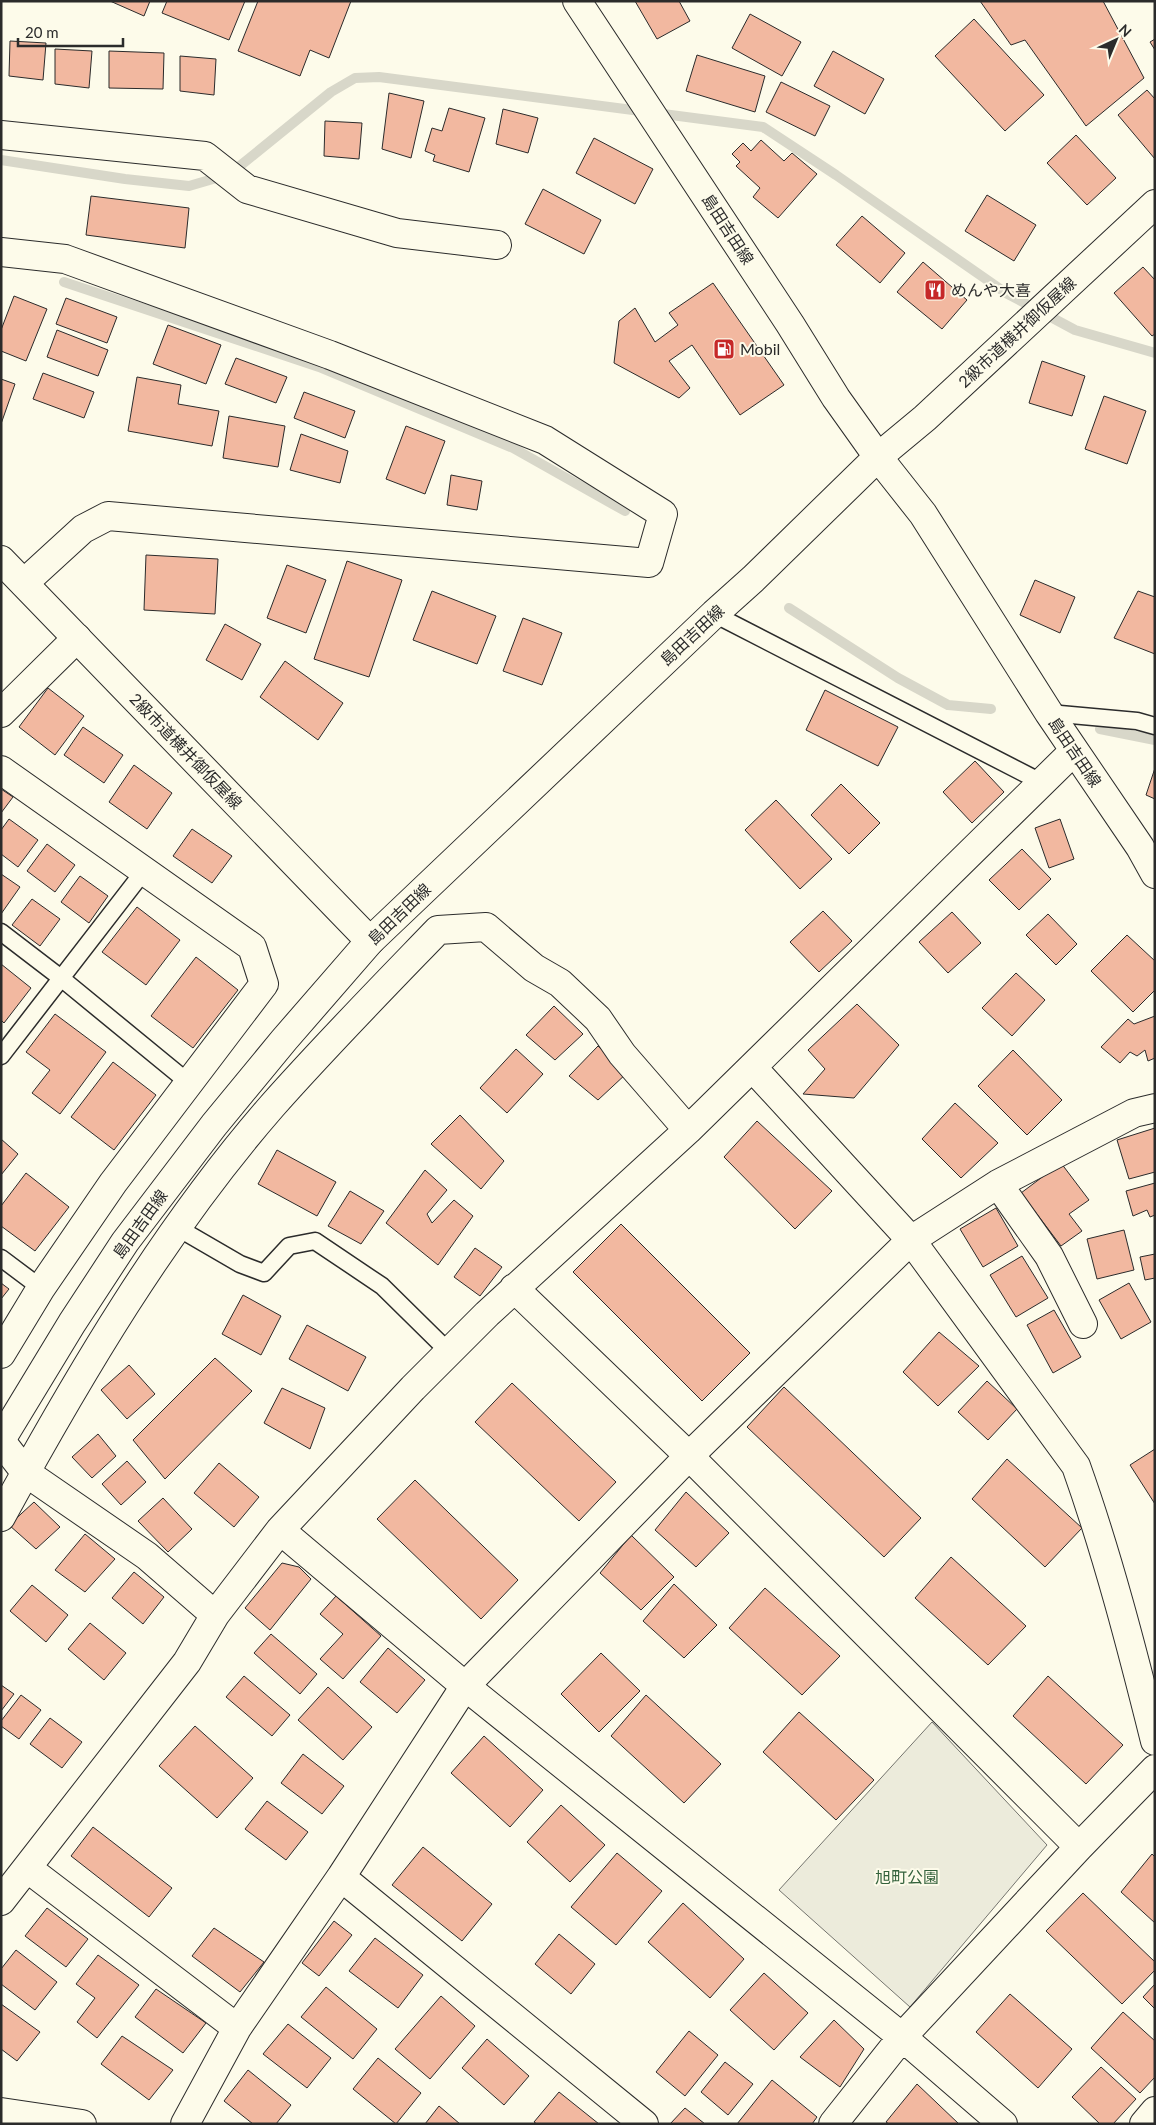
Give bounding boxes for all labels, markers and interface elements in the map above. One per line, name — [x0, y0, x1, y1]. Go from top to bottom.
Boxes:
scale bar — [18, 15, 122, 47]
north arrow — [1091, 15, 1141, 65]
text: N — [1116, 20, 1135, 40]
text: 20 m — [25, 23, 59, 41]
street label: 島田吉田線 — [699, 190, 758, 267]
street label: 2級市道横井御仮屋線 — [954, 272, 1079, 391]
restaurant icon: めんや大喜 — [923, 278, 947, 302]
place label: めんや大喜 — [951, 280, 1031, 299]
fuel station icon: Mobil — [712, 337, 736, 361]
place label: Mobil — [740, 339, 780, 358]
street label: 島田吉田線 — [656, 600, 727, 669]
street label: 2級市道横井御仮屋線 — [126, 689, 246, 812]
street label: 島田吉田線 — [1045, 713, 1106, 790]
street label: 島田吉田線 — [363, 879, 434, 948]
street label: 島田吉田線 — [108, 1186, 171, 1262]
park label: 旭町公園 — [875, 1867, 939, 1886]

